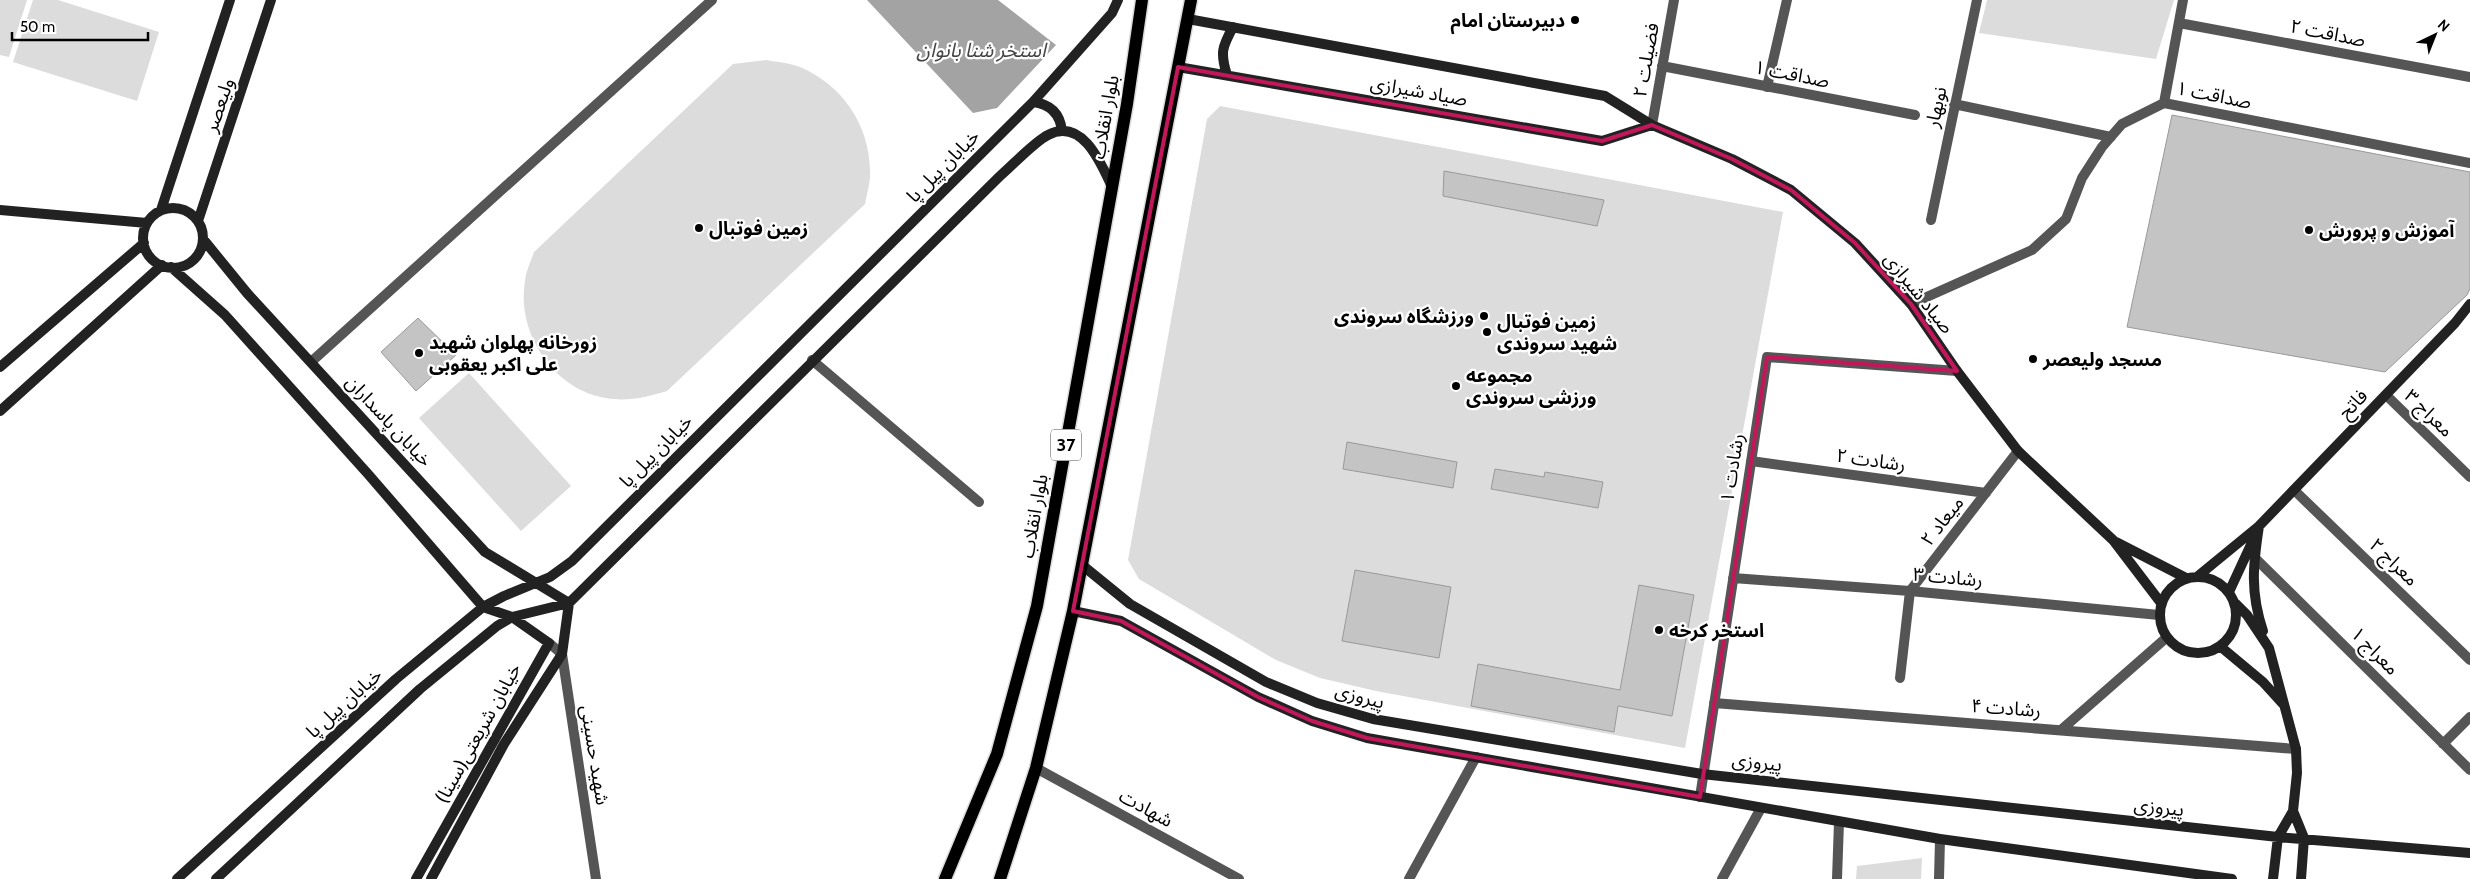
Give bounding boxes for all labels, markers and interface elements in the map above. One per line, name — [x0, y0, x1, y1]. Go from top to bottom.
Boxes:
place label: دبیرستان امام — [1450, 9, 1565, 35]
scale bar — [12, 10, 149, 42]
north arrow — [2410, 10, 2460, 60]
marker: دبیرستان امام — [1569, 14, 1581, 26]
street label: صداقت ۲ — [2288, 14, 2368, 52]
text: N — [2434, 16, 2454, 35]
text: 50 m — [20, 18, 55, 36]
street label: فضیلت ۲ — [1628, 21, 1664, 99]
water label: استخر شنا بانوان — [916, 38, 1048, 62]
street label: صداقت ۱ — [1752, 55, 1832, 93]
street label: صیاد شیرازی — [1369, 71, 1469, 111]
street label: بلوار انقلاب — [1086, 73, 1124, 161]
street label: ولیعصر — [199, 75, 239, 136]
street label: صداقت ۱ — [2174, 76, 2254, 114]
street label: نوبهار — [1920, 84, 1952, 131]
street label: خیابان پیل پا — [902, 125, 985, 208]
place label: زمین فوتبال — [709, 217, 808, 240]
place label: آموزش و پرورش — [2319, 219, 2455, 242]
marker: زمین فوتبال — [693, 222, 705, 234]
marker: آموزش و پرورش — [2303, 224, 2315, 236]
street label: صیاد شیرازی — [1879, 248, 1959, 338]
place label: ورزشگاه سروندی — [1334, 305, 1474, 328]
marker: ورزشگاه سروندی — [1478, 310, 1490, 322]
place label: زمین فوتبال شهید سروندی — [1497, 310, 1617, 355]
marker: زمین فوتبال شهید سروندی — [1481, 326, 1493, 338]
place label: زورخانه پهلوان شهید علی اکبر یعقوبی — [429, 331, 597, 376]
marker: زورخانه پهلوان شهید علی اکبر یعقوبی — [413, 347, 425, 359]
place label: مسجد ولیعصر — [2042, 348, 2162, 371]
marker: مسجد ولیعصر — [2027, 353, 2039, 365]
place label: مجموعه ورزشی سروندی — [1466, 364, 1597, 409]
street label: خیابان پاسداران — [340, 371, 437, 472]
marker: مجموعه ورزشی سروندی — [1450, 380, 1462, 392]
street label: فاتح — [2334, 384, 2375, 426]
street label: معراج ۳ — [2398, 384, 2458, 443]
street label: خیابان پیل پا — [615, 410, 698, 493]
road number: 37 — [1051, 430, 1081, 460]
street label: رشادت ۱ — [1715, 432, 1749, 504]
street label: رشادت ۲ — [1835, 444, 1907, 476]
street label: بلوار انقلاب — [1015, 472, 1053, 560]
street label: میعاد ۲ — [1915, 492, 1969, 550]
street label: معراج ۲ — [2363, 533, 2423, 592]
street label: رشادت ۳ — [1912, 562, 1984, 592]
place label: استخر کرخه — [1669, 619, 1764, 642]
street label: معراج ۱ — [2345, 622, 2404, 681]
marker: استخر کرخه — [1653, 624, 1665, 636]
street label: خیابان شریعتی(سینا) — [430, 659, 526, 807]
street label: خیابان پیل پا — [301, 663, 387, 744]
street label: پیروزی — [1332, 678, 1387, 715]
street label: رشادت ۴ — [1970, 694, 2042, 722]
street label: شهید حسینی — [576, 703, 614, 807]
street label: پیروزی — [1731, 748, 1783, 777]
street label: شهادت — [1115, 784, 1177, 832]
street label: پیروزی — [2133, 793, 2185, 822]

